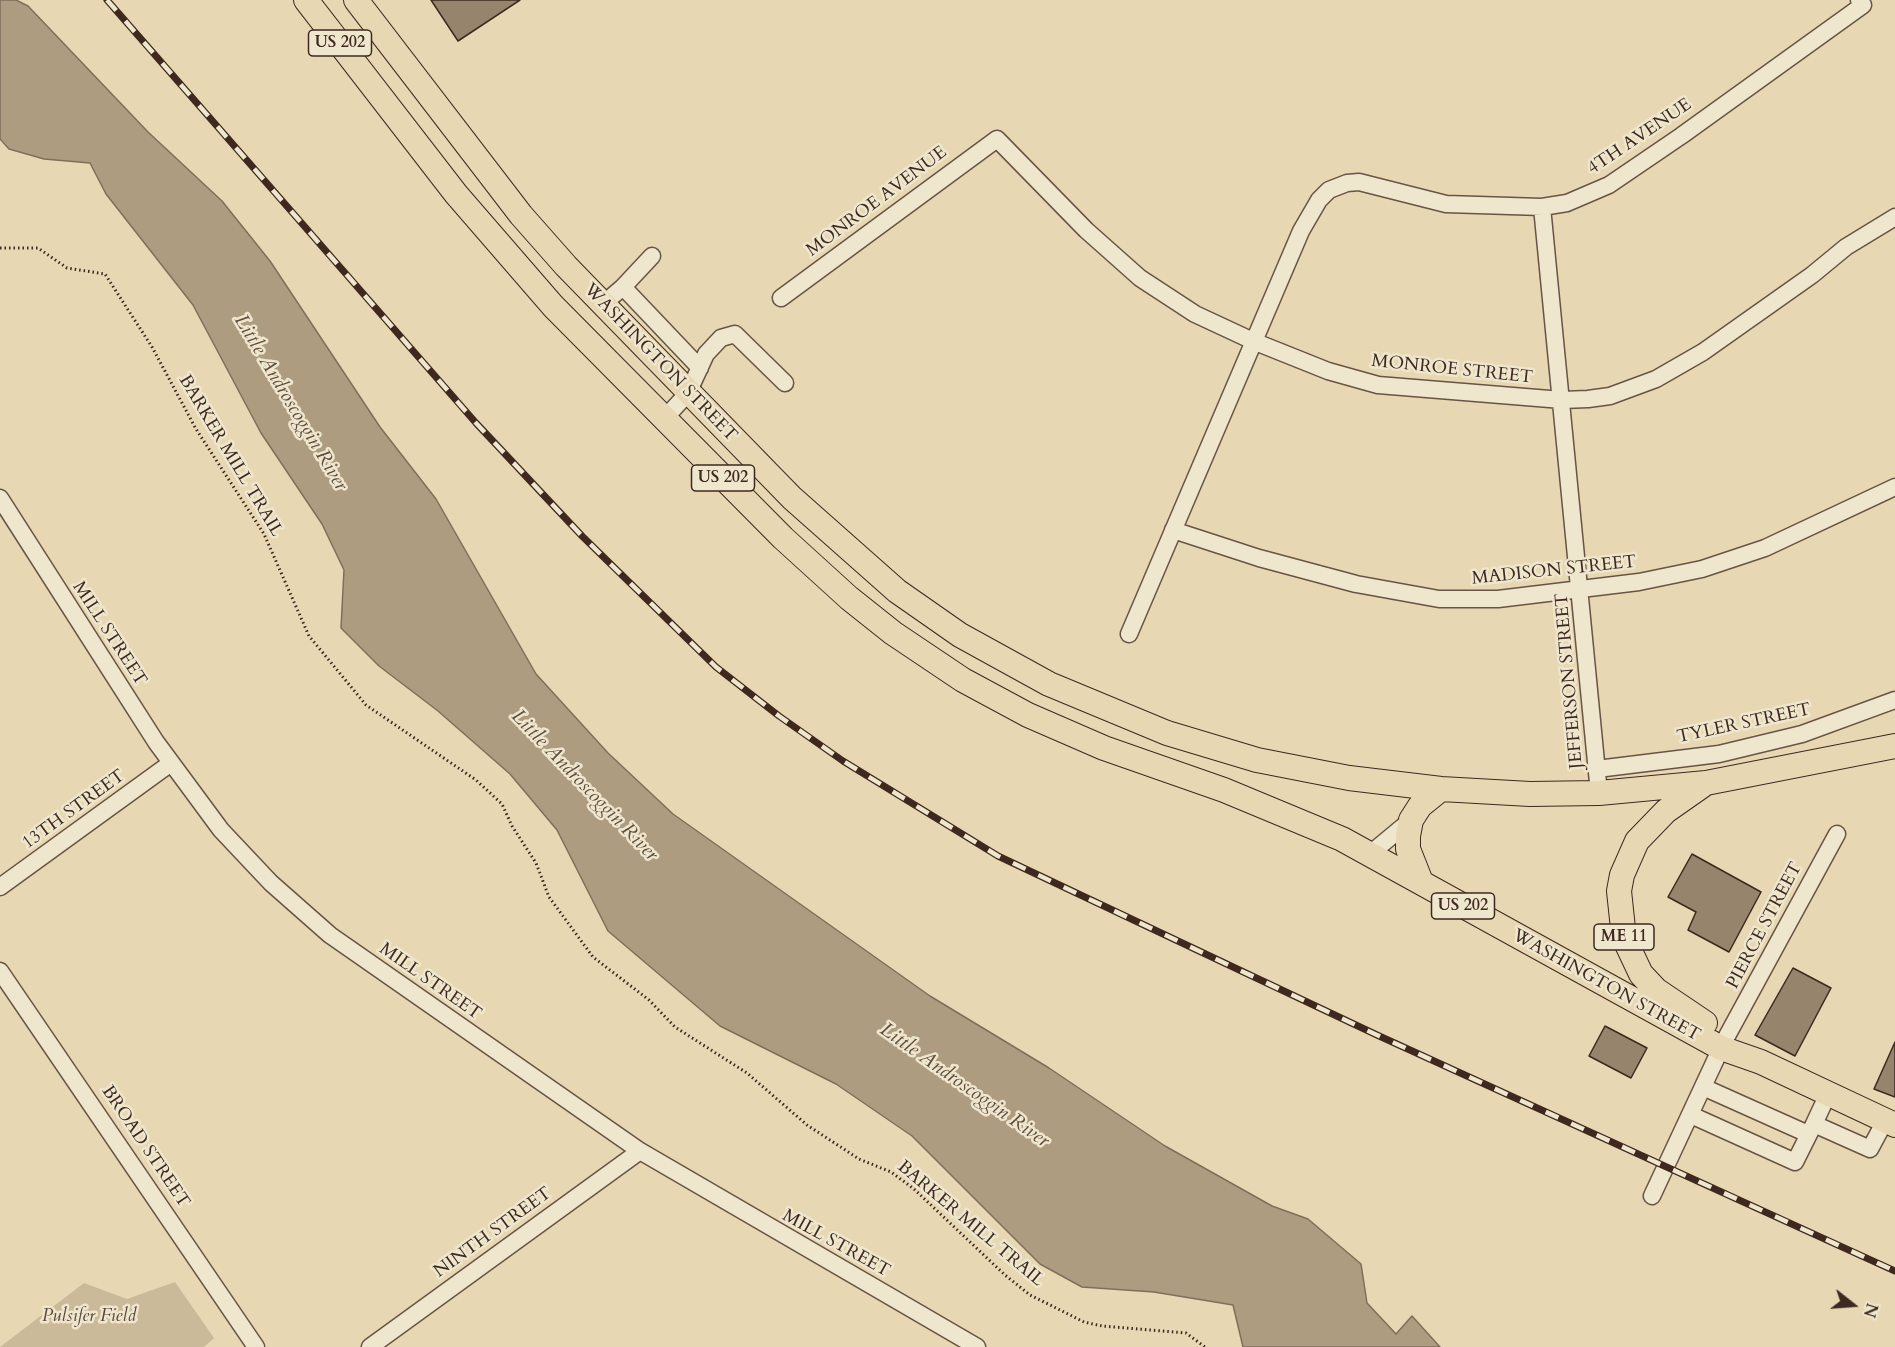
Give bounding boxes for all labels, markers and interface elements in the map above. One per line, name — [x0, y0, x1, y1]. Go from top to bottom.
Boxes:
road number: US 202 — [308, 30, 372, 56]
street label: 4TH AVENUE — [1584, 94, 1696, 180]
street label: MONROE AVENUE — [803, 142, 951, 262]
street label: WASHINGTON STREET — [579, 279, 741, 447]
water label: Little Androscoggin River — [228, 311, 352, 495]
street label: MONROE STREET — [1370, 351, 1534, 389]
street label: BARKER MILL TRAIL — [173, 371, 287, 541]
road number: US 202 — [692, 465, 754, 491]
street label: MADISON STREET — [1471, 552, 1637, 590]
street label: MILL STREET — [67, 578, 151, 690]
street label: JEFFERSON STREET — [1552, 592, 1588, 770]
street label: TYLER STREET — [1675, 699, 1813, 749]
water label: Little Androscoggin River — [505, 705, 663, 867]
street label: 13TH STREET — [18, 766, 130, 854]
street label: PIERCE STREET — [1723, 859, 1807, 993]
road number: US 202 — [1432, 893, 1494, 919]
road number: ME 11 — [1594, 924, 1654, 950]
street label: WASHINGTON STREET — [1508, 925, 1704, 1047]
street label: MILL STREET — [375, 939, 485, 1025]
water label: Little Androscoggin River — [875, 1018, 1053, 1154]
street label: BROAD STREET — [96, 1082, 194, 1212]
street label: BARKER MILL TRAIL — [892, 1156, 1048, 1292]
street label: NINTH STREET — [430, 1183, 556, 1283]
street label: MILL STREET — [778, 1206, 894, 1282]
north arrow — [1823, 1275, 1883, 1335]
text: N — [1858, 1300, 1883, 1320]
park label: Pulsifer Field — [42, 1306, 136, 1328]

